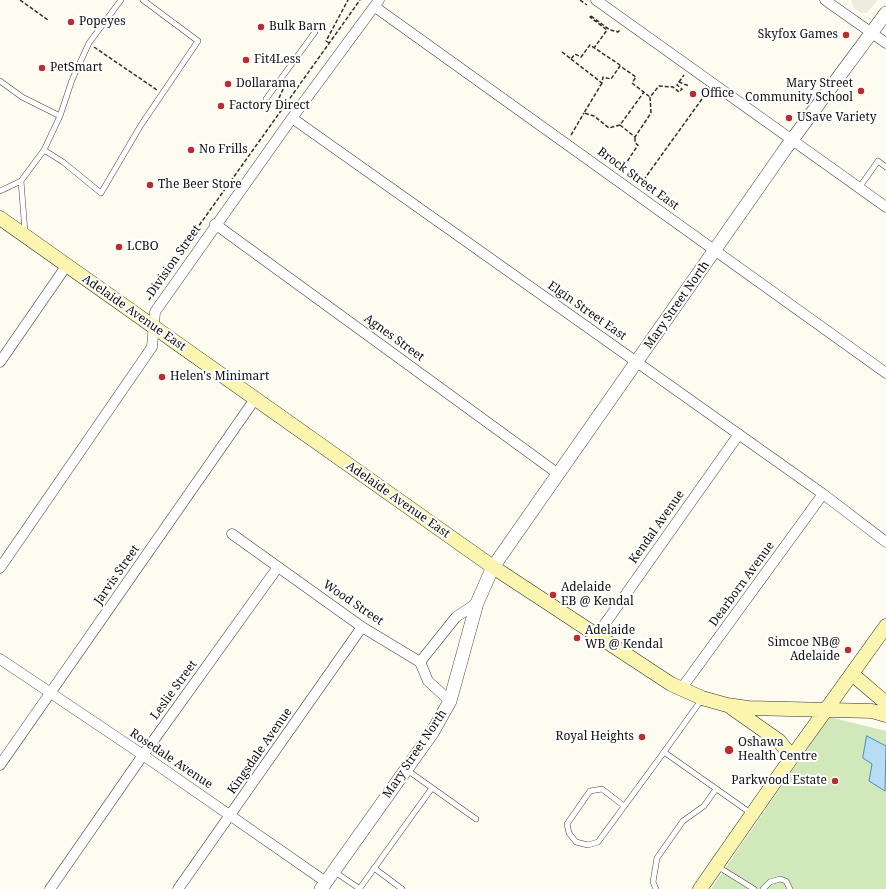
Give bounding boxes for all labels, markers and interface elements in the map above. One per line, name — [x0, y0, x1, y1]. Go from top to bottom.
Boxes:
place label: Popeyes — [79, 15, 126, 29]
marker: Popeyes — [66, 17, 76, 27]
place label: Bulk Barn — [269, 20, 326, 34]
marker: Bulk Barn — [256, 22, 266, 32]
place label: Skyfox Games — [758, 28, 838, 42]
marker: Skyfox Games — [841, 30, 851, 40]
place label: Fit4Less — [254, 53, 301, 67]
marker: Fit4Less — [241, 55, 251, 65]
place label: PetSmart — [50, 61, 102, 75]
marker: PetSmart — [37, 63, 47, 73]
place label: Dollarama — [236, 77, 296, 91]
place label: Mary Street Community School — [745, 77, 853, 105]
marker: Dollarama — [223, 79, 233, 89]
marker: Mary Street Community School — [856, 86, 866, 96]
place label: Office — [701, 87, 734, 101]
marker: Office — [688, 89, 698, 99]
place label: Factory Direct — [229, 99, 310, 113]
marker: Factory Direct — [216, 101, 226, 111]
place label: USave Variety — [797, 111, 876, 125]
marker: USave Variety — [784, 113, 794, 123]
place label: No Frills — [199, 143, 248, 157]
marker: No Frills — [186, 145, 196, 155]
street label: Brock Street East — [595, 145, 681, 213]
place label: The Beer Store — [158, 178, 242, 192]
marker: The Beer Store — [145, 180, 155, 190]
street label: Division Street — [144, 223, 204, 299]
place label: LCBO — [127, 240, 159, 254]
marker: LCBO — [114, 242, 124, 252]
street label: Mary Street North — [641, 258, 713, 352]
street label: Adelaide Avenue East — [79, 272, 189, 354]
street label: Elgin Street East — [545, 278, 629, 344]
street label: Agnes Street — [361, 311, 427, 365]
place label: Helen's Minimart — [170, 370, 269, 384]
marker: Helen's Minimart — [157, 372, 167, 382]
street label: Adelaide Avenue East — [343, 459, 453, 541]
street label: Kendal Avenue — [626, 488, 688, 566]
street label: Dearborn Avenue — [706, 539, 778, 629]
street label: Jarvis Street — [91, 542, 143, 608]
street label: Wood Street — [320, 578, 386, 628]
place label: Adelaide EB @ Kendal — [561, 581, 634, 609]
marker: Adelaide EB @ Kendal — [548, 590, 558, 600]
place label: Adelaide WB @ Kendal — [585, 624, 663, 652]
marker: Adelaide WB @ Kendal — [572, 633, 582, 643]
place label: Simcoe NB@ Adelaide — [768, 636, 840, 664]
marker: Simcoe NB@ Adelaide — [843, 645, 853, 655]
street label: Leslie Street — [148, 658, 200, 722]
street label: Kingsdale Avenue — [225, 705, 295, 797]
street label: Mary Street North — [380, 707, 450, 801]
street label: Rosedale Avenue — [127, 726, 215, 792]
place label: Royal Heights — [556, 730, 634, 744]
marker: Royal Heights — [637, 732, 647, 742]
place label: Oshawa Health Centre — [738, 736, 817, 764]
marker: Oshawa Health Centre — [723, 744, 735, 756]
place label: Parkwood Estate — [731, 774, 827, 788]
marker: Parkwood Estate — [830, 776, 840, 786]

